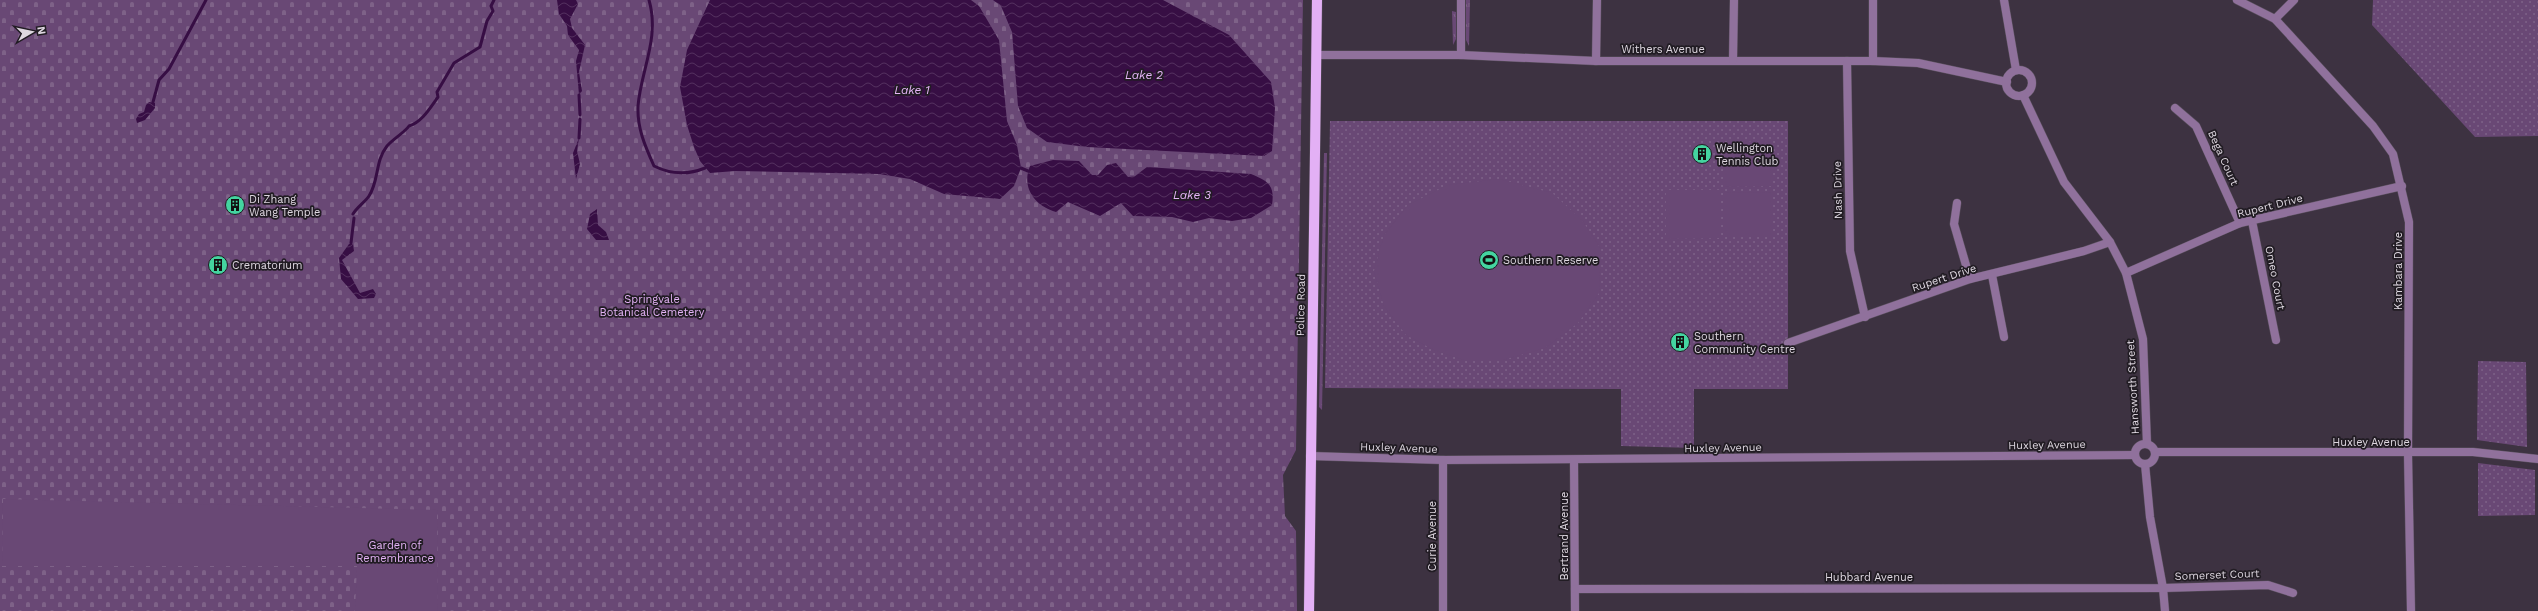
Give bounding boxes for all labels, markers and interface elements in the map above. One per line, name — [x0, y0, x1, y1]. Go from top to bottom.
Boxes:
north arrow — [12, 12, 52, 52]
text: N — [34, 25, 48, 36]
street label: Withers Avenue — [1621, 43, 1705, 56]
water label: Lake 2 — [1125, 68, 1163, 82]
water label: Lake 1 — [894, 83, 930, 97]
street label: Bega Court — [2205, 128, 2241, 188]
place label: Wellington Tennis Club — [1716, 142, 1779, 168]
building icon: Wellington Tennis Club — [1691, 143, 1713, 165]
street label: Nash Drive — [1831, 161, 1845, 219]
water label: Lake 3 — [1173, 188, 1211, 202]
street label: Rupert Drive — [2236, 192, 2304, 220]
place label: Di Zhang Wang Temple — [249, 193, 320, 219]
building icon: Di Zhang Wang Temple — [224, 194, 246, 216]
street label: Kambara Drive — [2392, 232, 2405, 310]
street label: Omeo Court — [2262, 245, 2288, 312]
sports icon: Southern Reserve — [1478, 249, 1500, 271]
building icon: Crematorium — [207, 254, 229, 276]
place label: Southern Reserve — [1503, 254, 1598, 267]
place label: Crematorium — [232, 259, 303, 272]
street label: Rupert Drive — [1910, 261, 1978, 295]
street label: Police Road — [1294, 274, 1308, 336]
park label: Springvale Botanical Cemetery — [599, 293, 705, 319]
place label: Southern Community Centre — [1694, 330, 1795, 356]
building icon: Southern Community Centre — [1669, 331, 1691, 353]
street label: Hansworth Street — [2124, 339, 2142, 435]
street label: Huxley Avenue — [2332, 436, 2410, 449]
street label: Huxley Avenue — [2008, 438, 2086, 452]
street label: Huxley Avenue — [1360, 440, 1438, 456]
street label: Huxley Avenue — [1684, 441, 1762, 455]
street label: Bertrand Avenue — [1558, 492, 1571, 580]
street label: Curie Avenue — [1426, 501, 1439, 571]
park label: Garden of Remembrance — [356, 539, 434, 565]
street label: Somerset Court — [2174, 567, 2260, 583]
street label: Hubbard Avenue — [1825, 571, 1913, 584]

